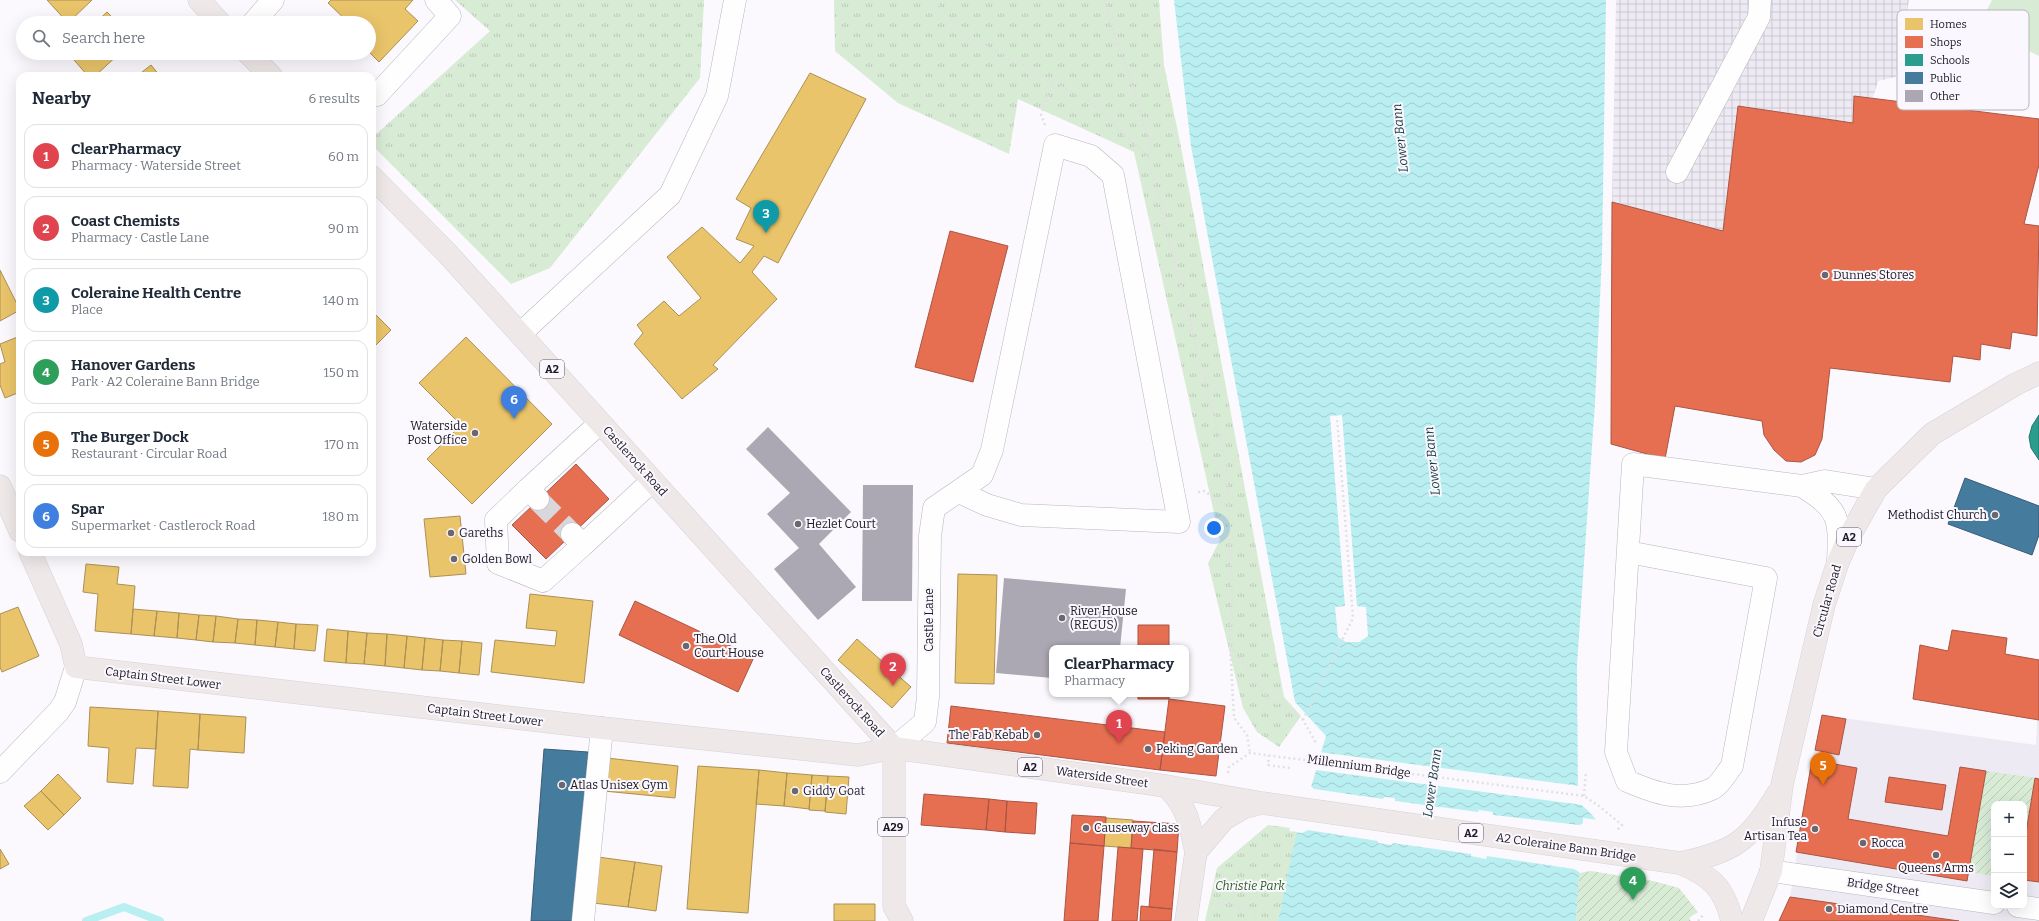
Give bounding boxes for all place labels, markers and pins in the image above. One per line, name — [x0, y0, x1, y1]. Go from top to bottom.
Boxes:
pin: 3 — [753, 200, 779, 233]
place label: Dunnes Stores — [1833, 268, 1915, 282]
marker: Dunnes Stores — [1820, 270, 1830, 280]
pin: 6 — [501, 386, 527, 419]
place label: Waterside Post Office — [407, 419, 467, 447]
marker: Waterside Post Office — [470, 428, 480, 438]
place label: Methodist Church — [1887, 508, 1988, 522]
marker: Methodist Church — [1990, 510, 2000, 520]
place label: Hezlet Court — [806, 517, 876, 531]
marker: Hezlet Court — [793, 519, 803, 529]
place label: Gareths — [459, 526, 504, 540]
marker: Gareths — [446, 528, 456, 538]
place label: Golden Bowl — [462, 552, 533, 566]
marker: Golden Bowl — [449, 554, 459, 564]
place label: River House (REGUS) — [1070, 604, 1137, 632]
marker: River House (REGUS) — [1057, 613, 1067, 623]
place label: The Old Court House — [694, 632, 764, 660]
marker: The Old Court House — [681, 641, 691, 651]
pin: 2 — [880, 653, 906, 686]
pin: 1 — [1106, 710, 1132, 743]
place label: The Fab Kebab — [948, 728, 1029, 742]
marker: The Fab Kebab — [1032, 730, 1042, 740]
place label: Peking Garden — [1156, 742, 1238, 756]
marker: Peking Garden — [1143, 744, 1153, 754]
pin: 5 — [1810, 752, 1836, 785]
place label: Atlas Unisex Gym — [570, 778, 668, 792]
marker: Atlas Unisex Gym — [557, 780, 567, 790]
place label: Giddy Goat — [803, 784, 866, 798]
marker: Giddy Goat — [790, 786, 800, 796]
place label: Infuse Artisan Tea — [1744, 815, 1807, 843]
place label: Causeway class — [1094, 821, 1179, 835]
marker: Causeway class — [1081, 823, 1091, 833]
marker: Infuse Artisan Tea — [1810, 824, 1820, 834]
place label: Rocca — [1871, 836, 1904, 850]
marker: Rocca — [1858, 838, 1868, 848]
marker: Queens Arms — [1931, 850, 1941, 860]
place label: Queens Arms — [1898, 861, 1974, 875]
pin: 4 — [1620, 867, 1646, 900]
place label: Diamond Centre — [1837, 902, 1928, 916]
marker: Diamond Centre — [1824, 904, 1834, 914]

